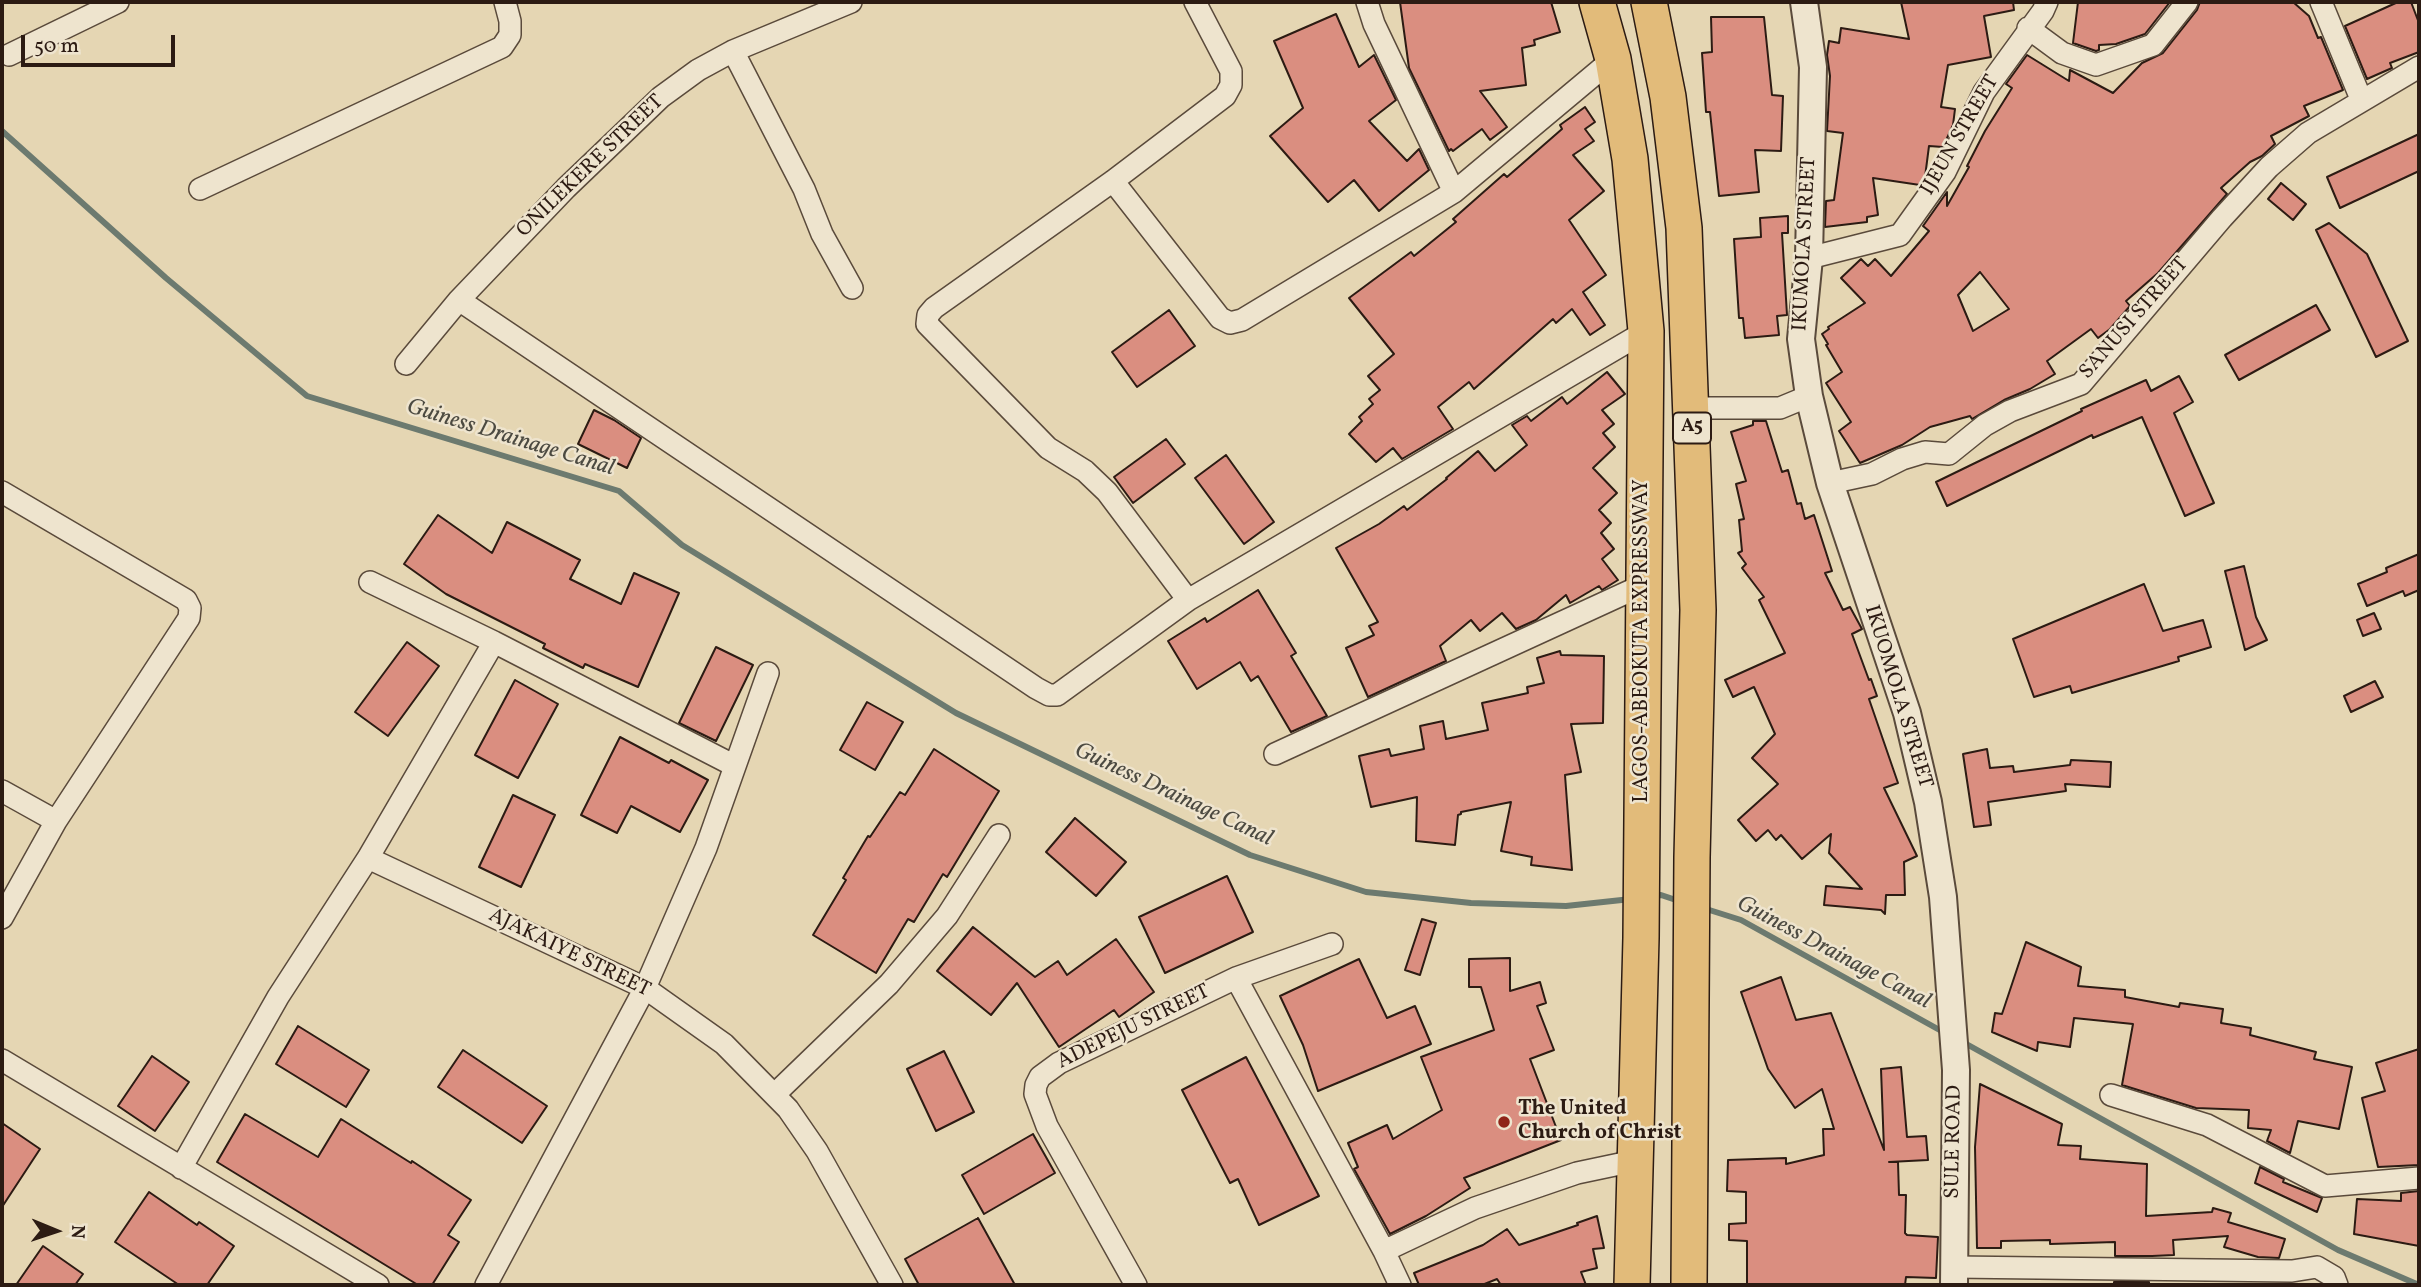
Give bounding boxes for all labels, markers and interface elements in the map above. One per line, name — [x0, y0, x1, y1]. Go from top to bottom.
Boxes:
scale bar — [24, 21, 178, 65]
text: 50 m — [34, 32, 79, 61]
street label: IJEUN STREET — [1916, 71, 2006, 201]
street label: ONILEKERE STREET — [512, 90, 670, 244]
street label: IKUMOLA STREET — [1789, 156, 1823, 332]
street label: SANUSI STREET — [2075, 253, 2195, 385]
water label: Guiness Drainage Canal — [403, 394, 617, 484]
road number: A5 — [1673, 412, 1711, 444]
street label: LAGOS-ABEOKUTA EXPRESSWAY — [1630, 479, 1656, 803]
street label: IKUOMOLA STREET — [1857, 602, 1937, 792]
water label: Guiness Drainage Canal — [1069, 738, 1277, 854]
water label: Guiness Drainage Canal — [1731, 891, 1935, 1017]
street label: AJAKAIYE STREET — [484, 904, 654, 1004]
street label: ADEPEJU STREET — [1054, 980, 1214, 1076]
street label: SULE ROAD — [1941, 1085, 1969, 1199]
place label: The United Church of Christ — [1518, 1097, 1682, 1147]
marker: The United Church of Christ — [1496, 1114, 1512, 1130]
north arrow — [21, 1196, 91, 1266]
text: N — [64, 1224, 90, 1239]

